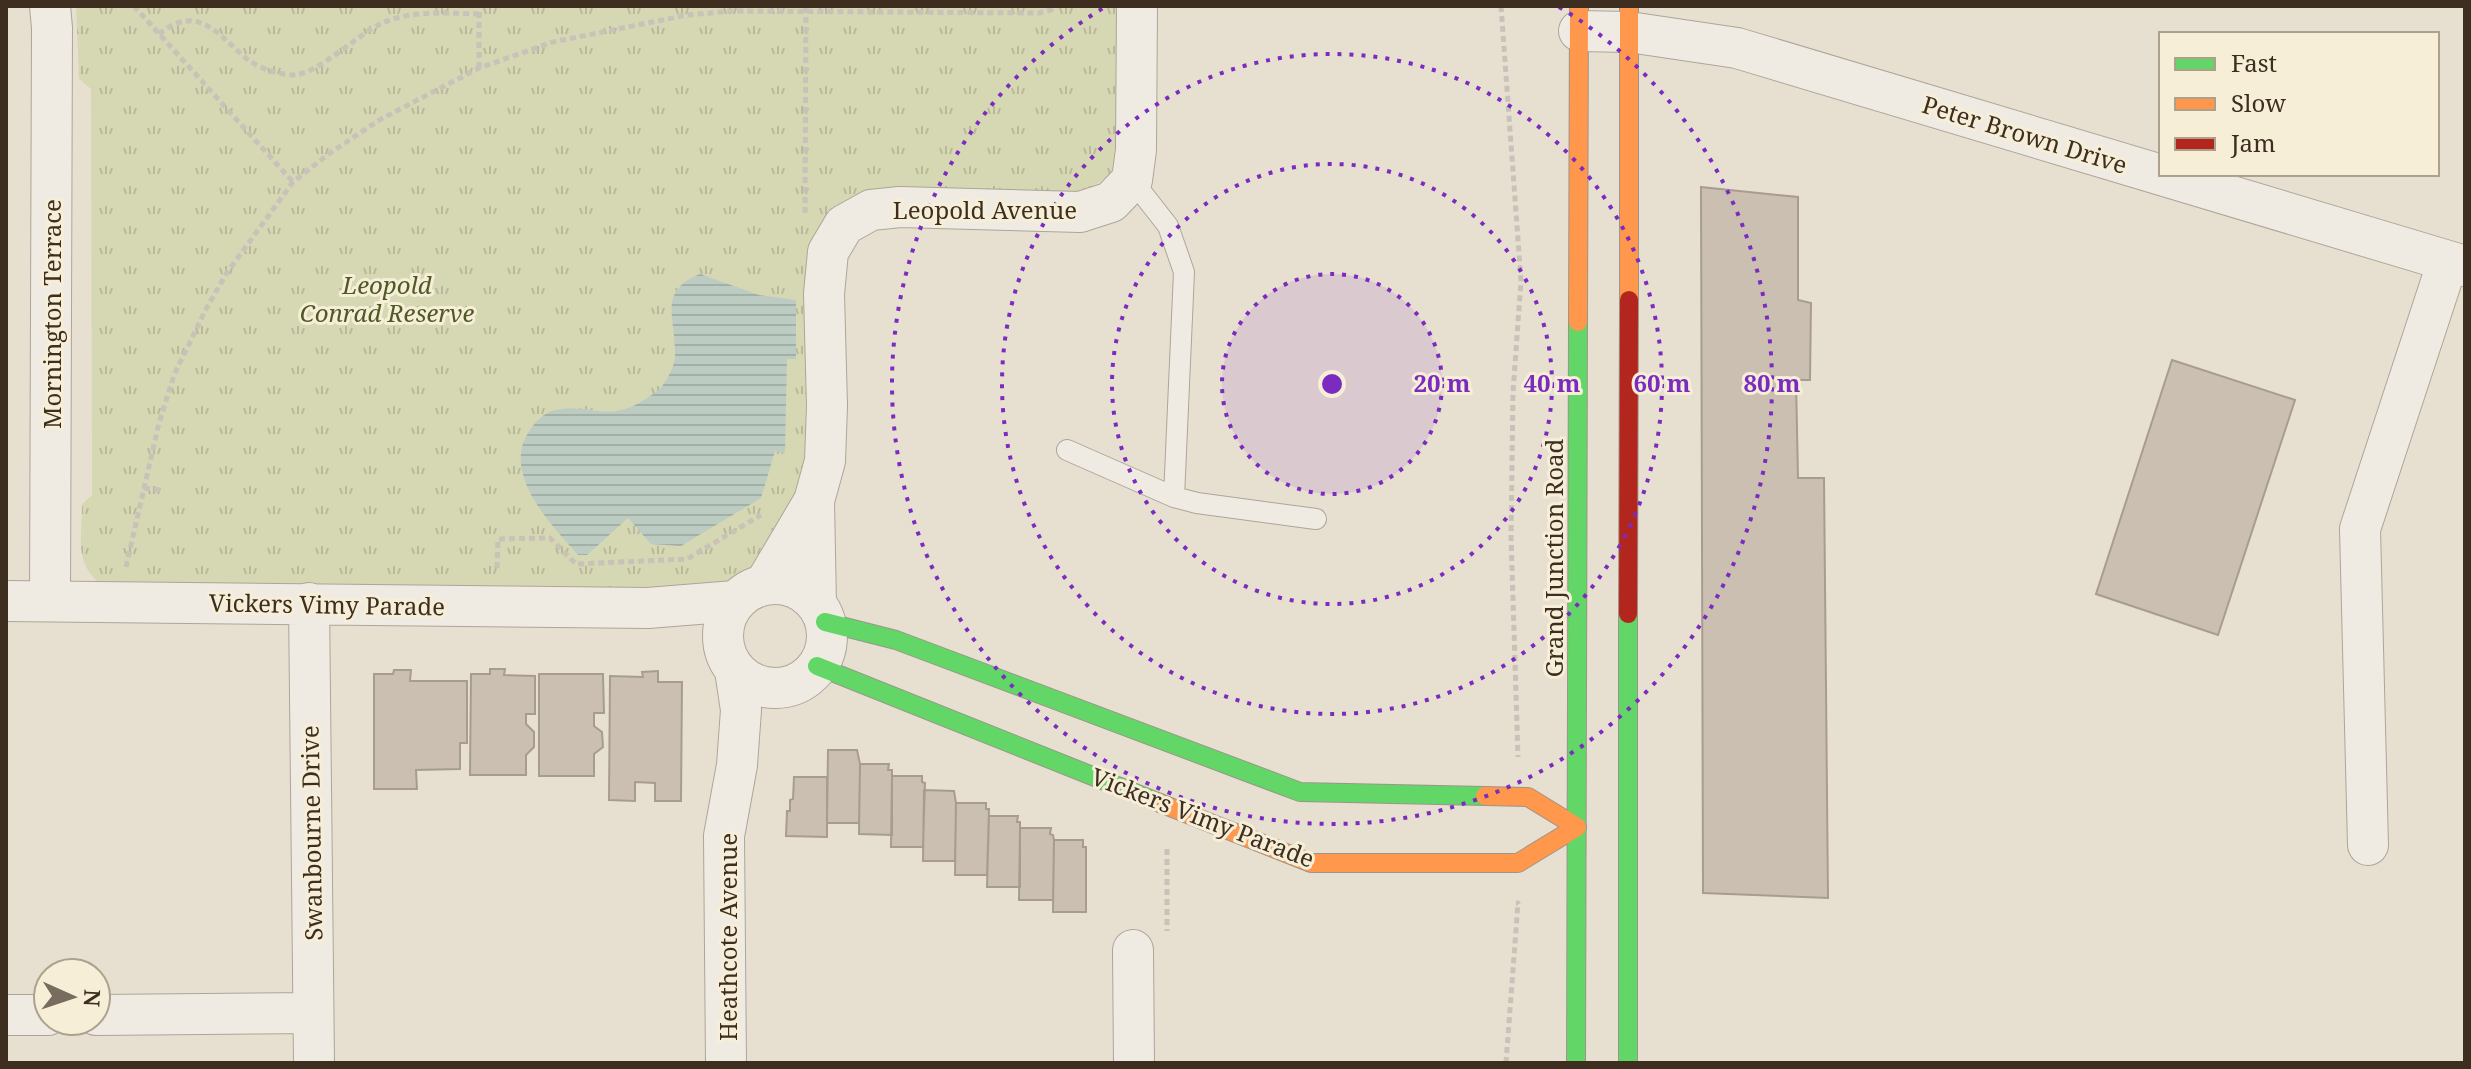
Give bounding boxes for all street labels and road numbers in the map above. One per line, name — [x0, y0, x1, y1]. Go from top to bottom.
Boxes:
street label: Peter Brown Drive — [1919, 87, 2131, 181]
street label: Leopold Avenue — [893, 193, 1077, 226]
street label: Mornington Terrace — [35, 199, 68, 429]
street label: Grand Junction Road — [1537, 438, 1570, 677]
street label: Vickers Vimy Parade — [209, 585, 445, 623]
street label: Swanbourne Drive — [293, 725, 329, 941]
street label: Vickers Vimy Parade — [1087, 759, 1319, 875]
street label: Heathcote Avenue — [711, 833, 744, 1041]

